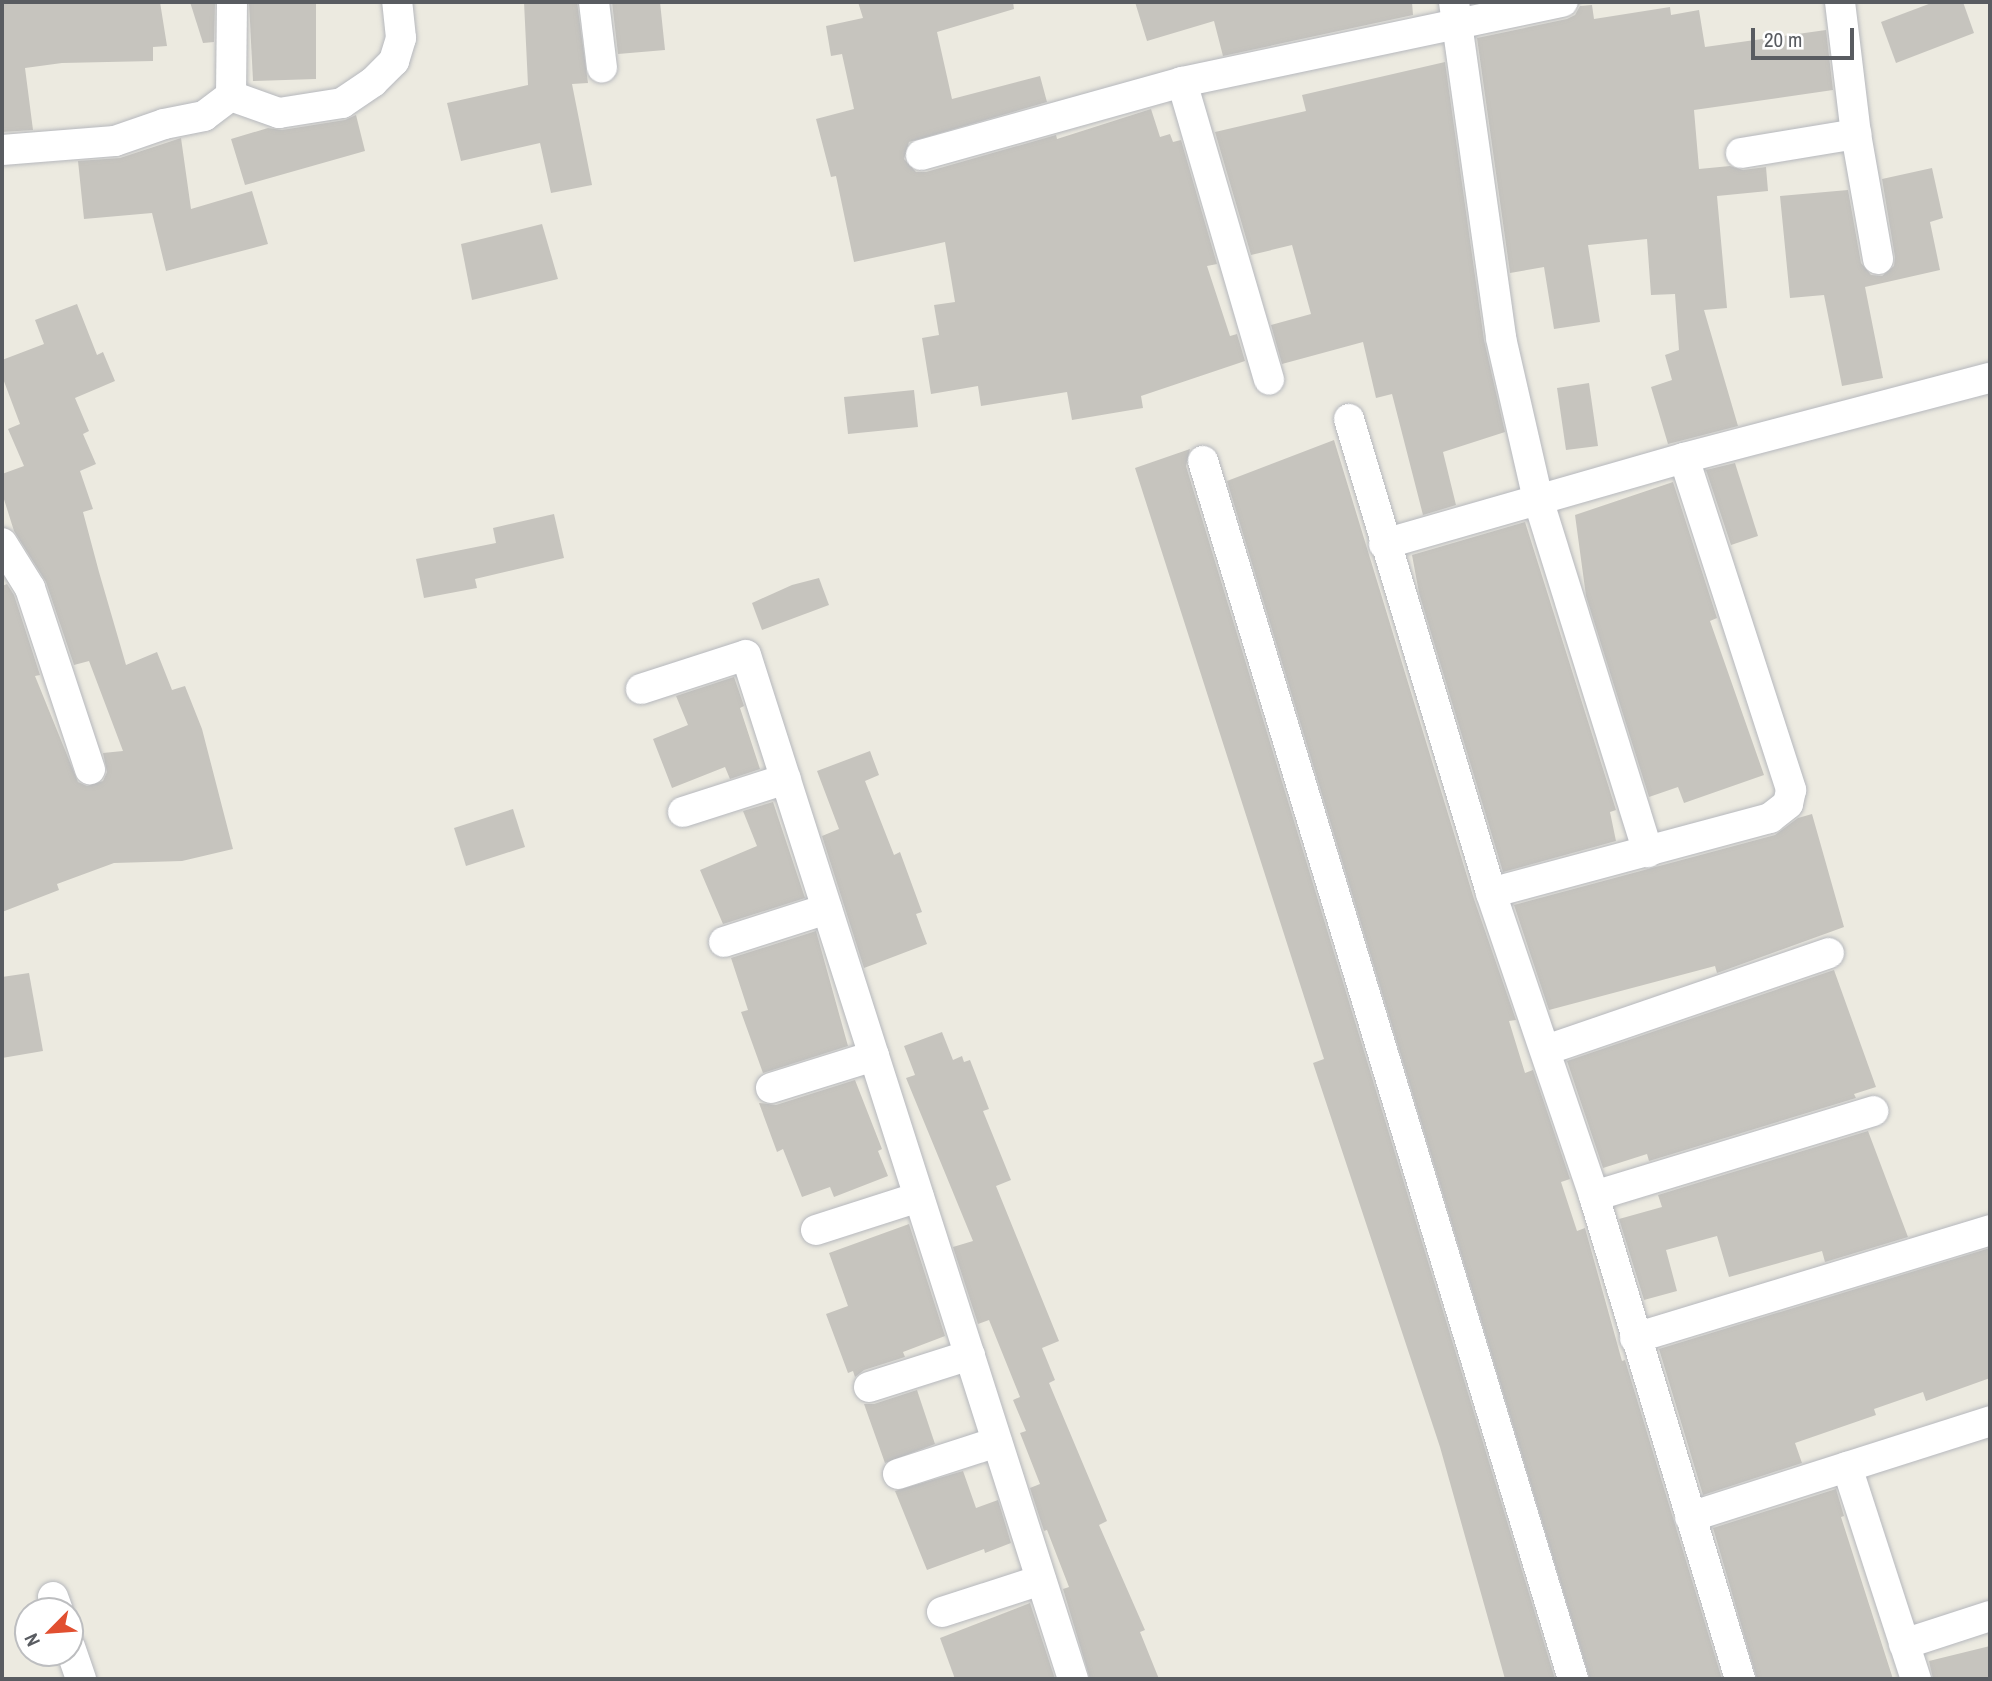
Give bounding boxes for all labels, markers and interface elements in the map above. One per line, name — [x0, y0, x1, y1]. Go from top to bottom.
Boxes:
scale bar — [1754, 14, 1857, 58]
text: 20 m — [1764, 25, 1802, 54]
north arrow — [14, 1597, 84, 1667]
text: N — [18, 1629, 46, 1651]

